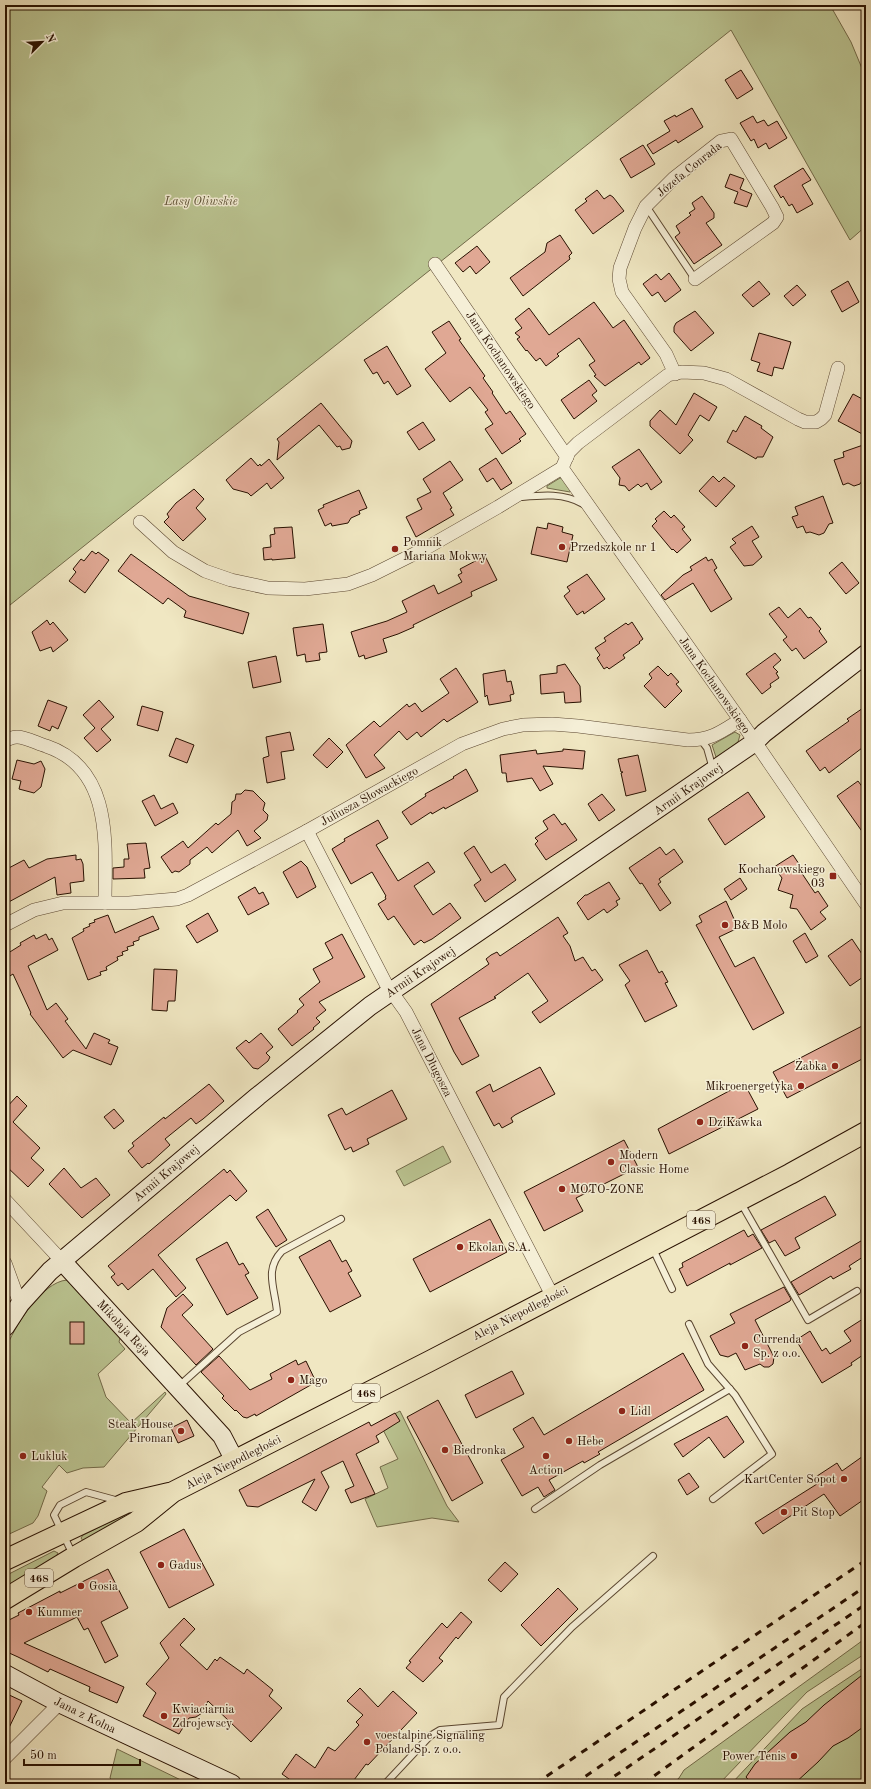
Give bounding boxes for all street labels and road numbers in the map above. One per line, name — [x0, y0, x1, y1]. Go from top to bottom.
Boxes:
street label: Józefa Conrada — [655, 140, 725, 200]
street label: Jana Kochanowskiego — [463, 309, 537, 412]
street label: Jana Kochanowskiego — [676, 635, 752, 736]
street label: Armii Krajowej — [652, 762, 725, 818]
street label: Juliusza Słowackiego — [319, 765, 420, 829]
street label: Armii Krajowej — [384, 945, 458, 1000]
street label: Jana Długosza — [408, 1026, 454, 1099]
street label: Armii Krajowej — [132, 1143, 202, 1204]
road number: 468 — [687, 1211, 715, 1229]
street label: Aleja Niepodległości — [471, 1285, 570, 1343]
street label: Mikołaja Reja — [94, 1298, 152, 1359]
road number: 468 — [352, 1384, 380, 1402]
street label: Aleja Niepodległości — [184, 1434, 283, 1492]
road number: 468 — [25, 1569, 53, 1587]
street label: Jana z Kolna — [52, 1696, 118, 1736]

